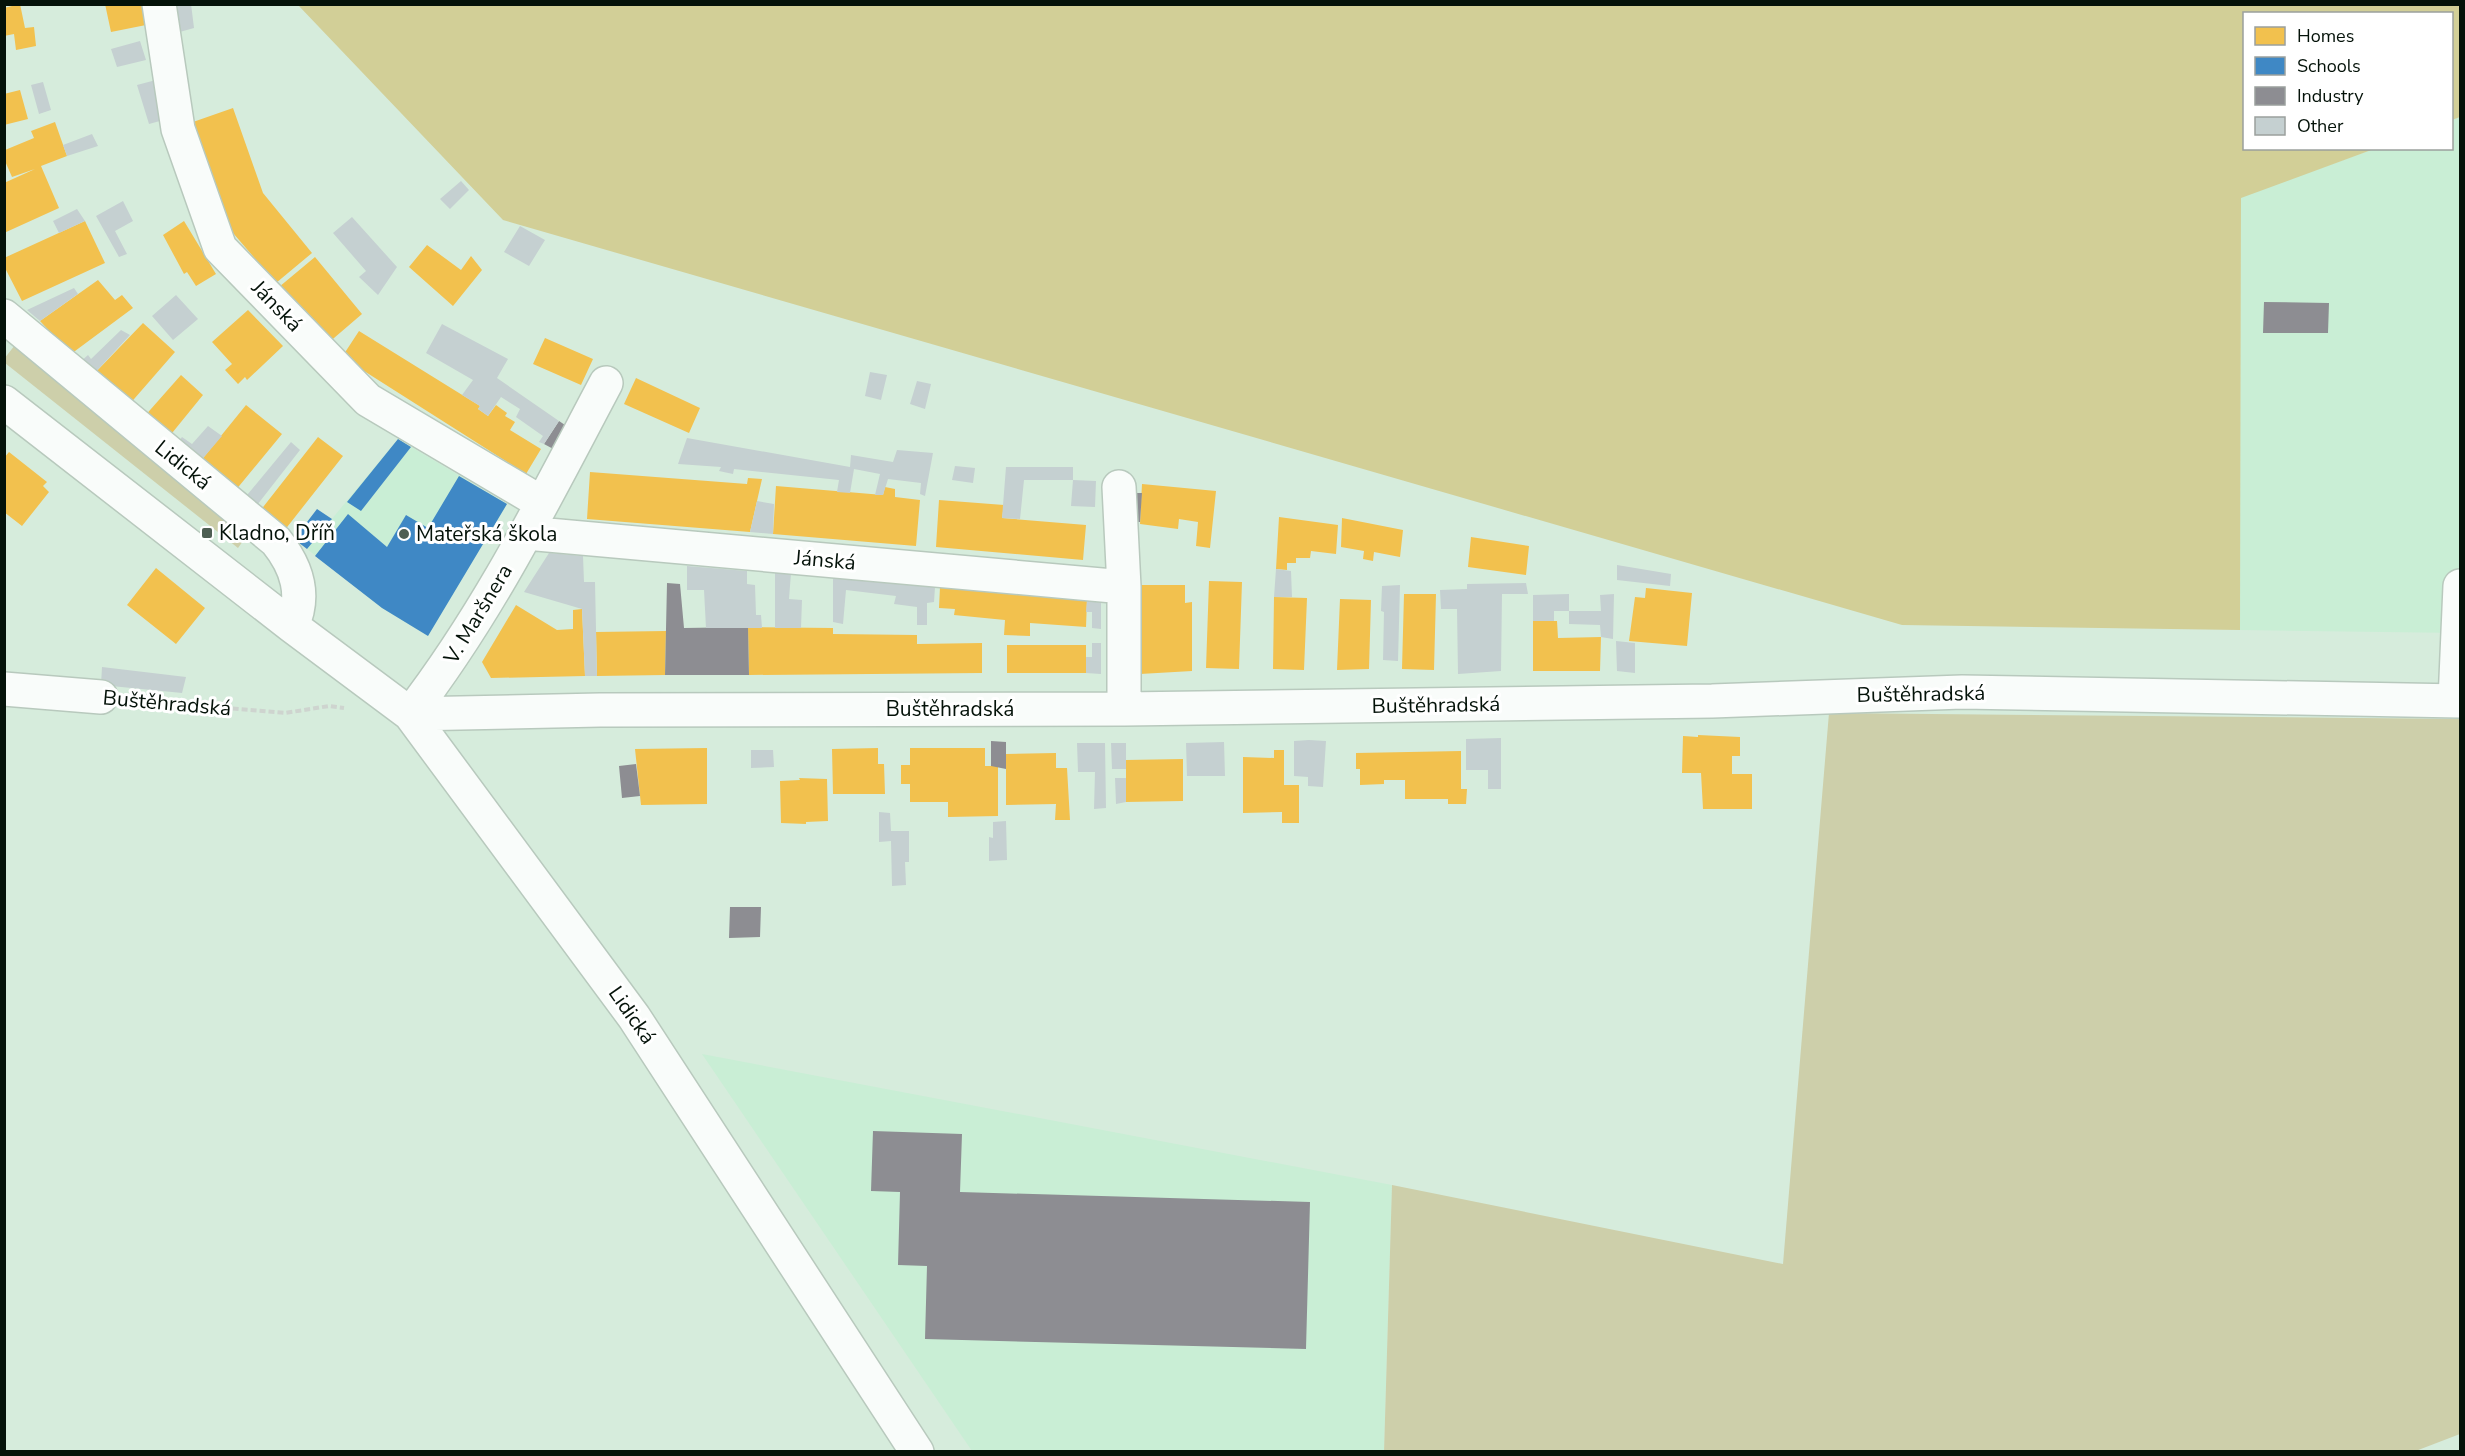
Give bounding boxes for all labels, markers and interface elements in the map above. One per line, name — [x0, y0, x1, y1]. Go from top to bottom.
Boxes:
legend — [2243, 12, 2453, 150]
text: Homes — [2297, 24, 2354, 48]
text: Schools — [2297, 54, 2361, 78]
text: Industry — [2297, 84, 2364, 108]
text: Other — [2297, 114, 2344, 138]
street label: Jánská — [245, 273, 308, 338]
street label: Lidická — [149, 434, 217, 496]
place label: Kladno, Dříň — [219, 519, 335, 547]
place label: Mateřská škola — [416, 520, 557, 548]
marker: Kladno, Dříň — [200, 526, 214, 540]
marker: Mateřská škola — [397, 527, 411, 541]
street label: Jánská — [792, 543, 857, 577]
street label: V. Maršnera — [437, 559, 519, 670]
street label: Buštěhradská — [1856, 679, 1986, 709]
street label: Buštěhradská — [102, 683, 232, 723]
street label: Buštěhradská — [1371, 690, 1501, 720]
street label: Buštěhradská — [886, 695, 1014, 723]
street label: Lidická — [602, 980, 662, 1050]

